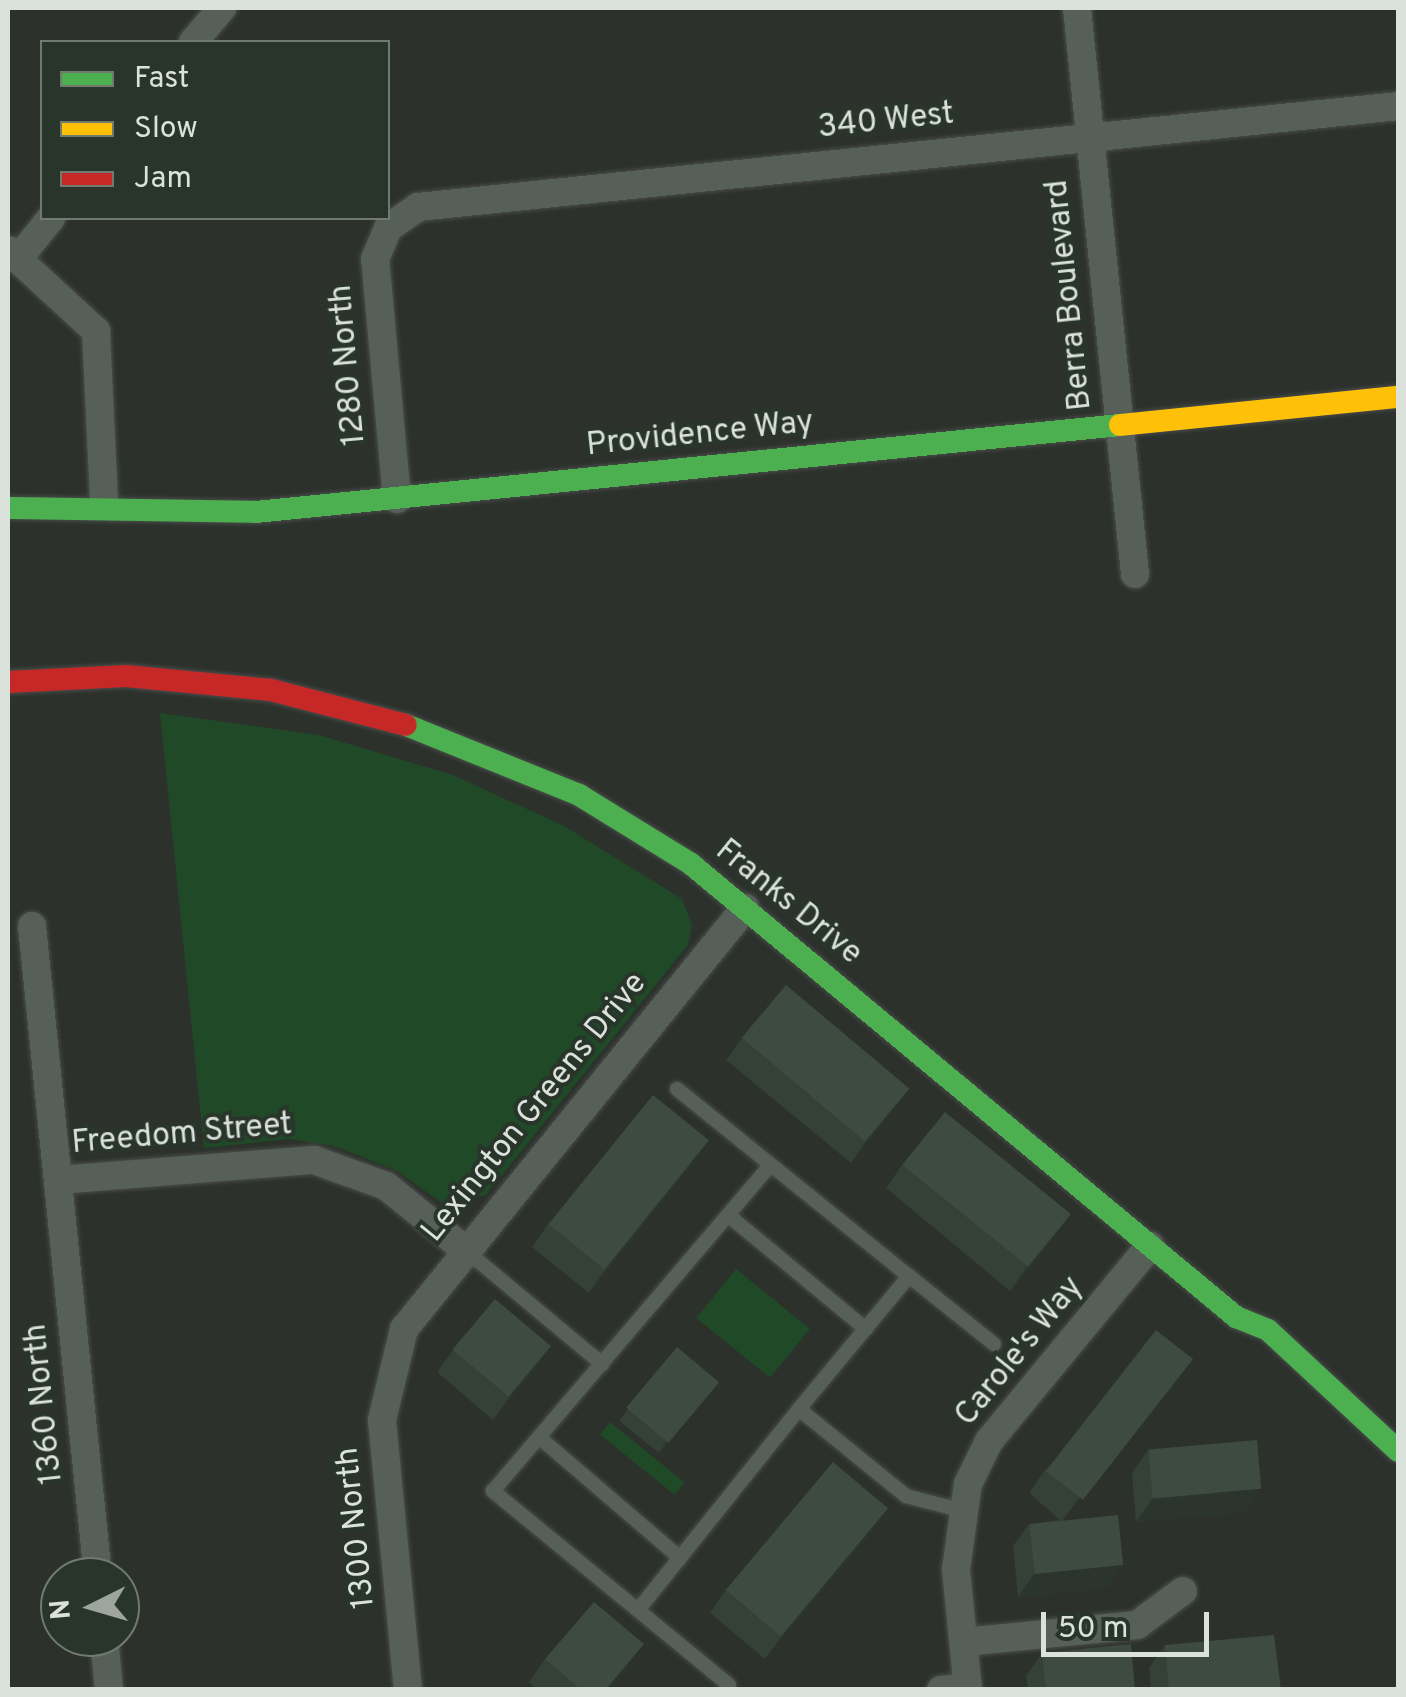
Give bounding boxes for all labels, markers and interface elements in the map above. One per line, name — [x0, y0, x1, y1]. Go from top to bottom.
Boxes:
legend — [40, 40, 390, 220]
text: Fast — [134, 61, 189, 98]
street label: 340 West — [816, 96, 956, 148]
text: Slow — [134, 111, 198, 148]
text: Jam — [134, 161, 192, 198]
street label: Berra Boulevard — [1039, 178, 1101, 412]
street label: 1280 North — [323, 283, 375, 447]
street label: Providence Way — [584, 404, 816, 466]
street label: Franks Drive — [707, 832, 869, 974]
street label: Lexington Greens Drive — [414, 965, 656, 1251]
street label: Freedom Street — [70, 1106, 294, 1164]
street label: Carole's Way — [948, 1269, 1092, 1435]
street label: 1360 North — [17, 1322, 73, 1486]
street label: 1300 North — [329, 1445, 385, 1611]
north arrow — [40, 1557, 140, 1657]
scale bar — [1046, 1592, 1214, 1654]
text: N — [43, 1598, 81, 1621]
text: 50 m — [1058, 1611, 1128, 1648]

